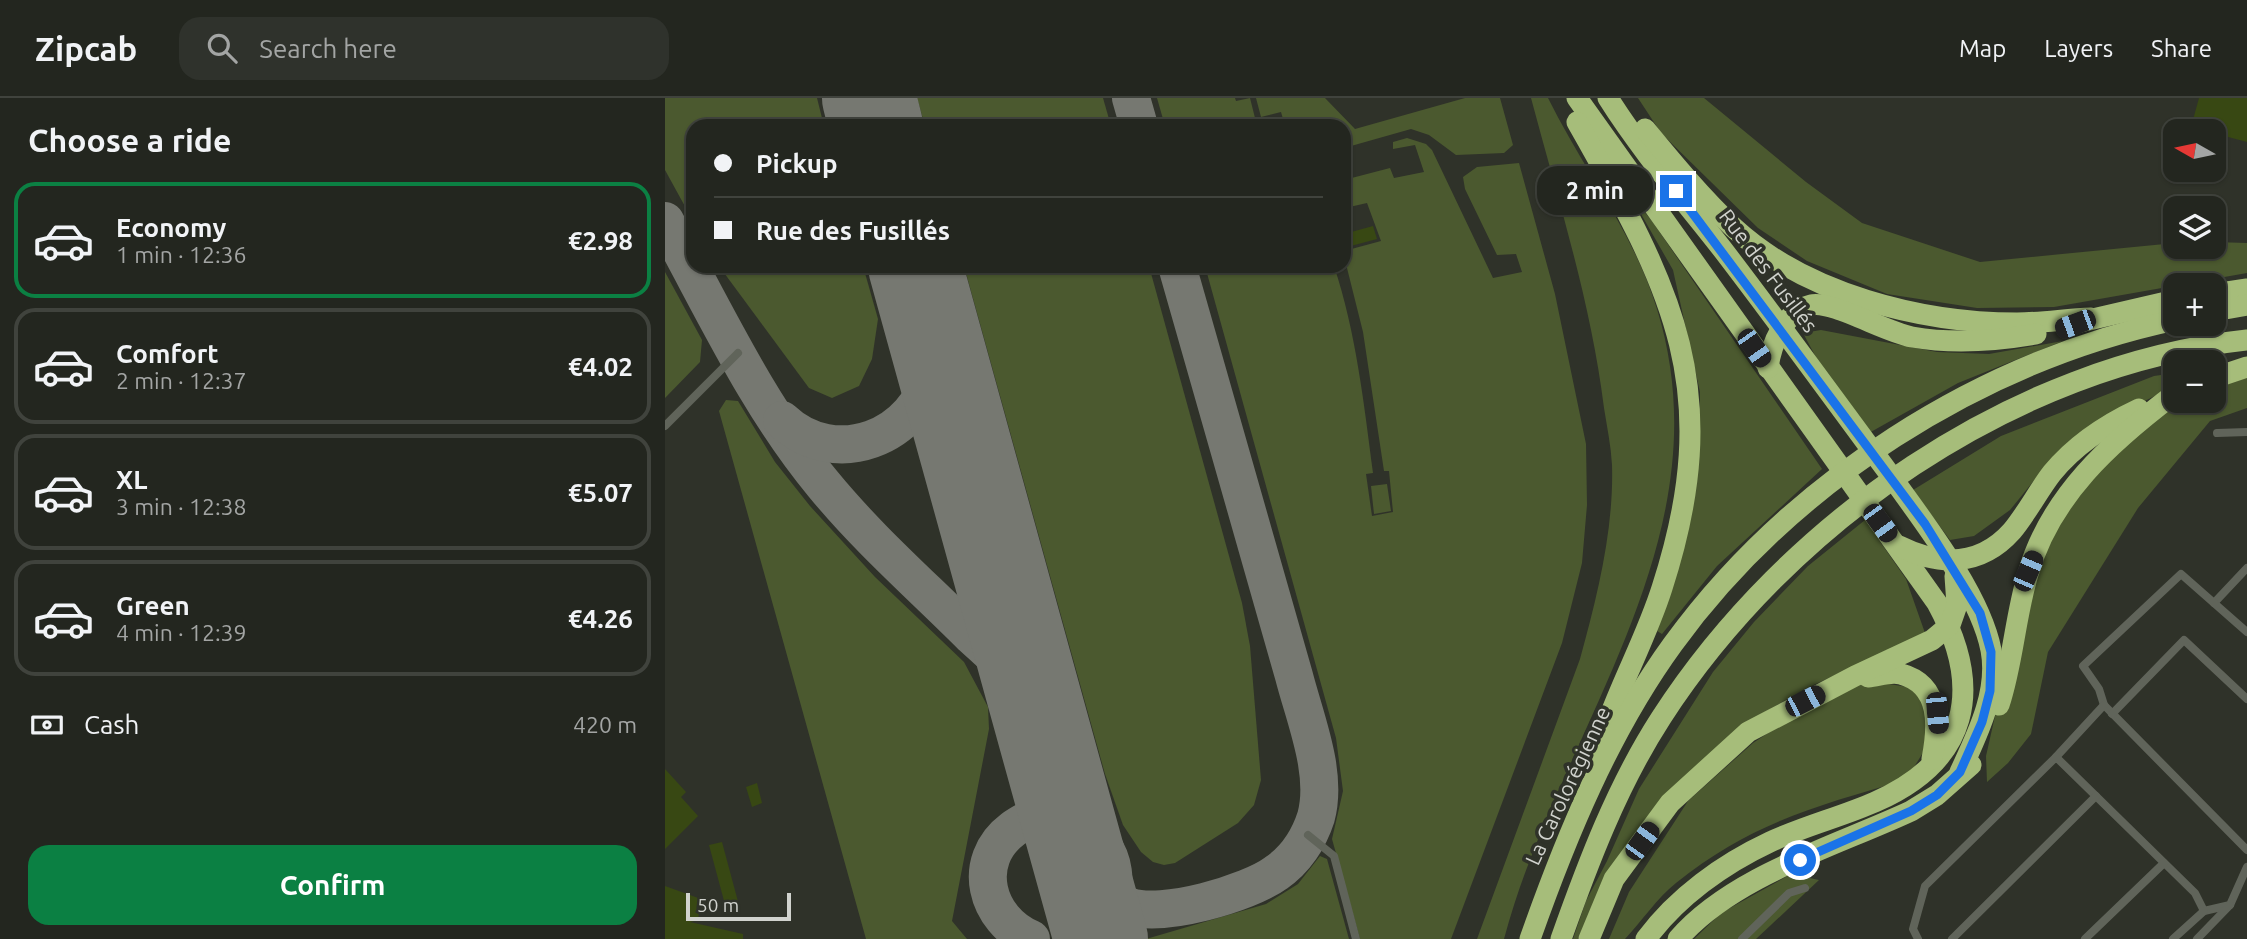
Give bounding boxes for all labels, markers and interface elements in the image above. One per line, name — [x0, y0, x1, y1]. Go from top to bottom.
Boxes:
search box — [179, 17, 669, 80]
icon: search — [203, 29, 241, 67]
text: Zipcab — [35, 30, 137, 67]
text: Search here — [259, 34, 397, 63]
text: Map — [1959, 35, 2006, 62]
text: Layers — [2044, 35, 2113, 62]
text: Share — [2151, 35, 2212, 62]
north arrow — [2163, 119, 2226, 182]
map controls — [2163, 119, 2226, 413]
text: Choose a ride — [28, 122, 231, 158]
text: Pickup — [756, 149, 838, 178]
callout: 2 min — [1536, 166, 1651, 216]
route end — [1660, 175, 1692, 207]
text: 2 min — [1566, 178, 1624, 203]
button: layers — [2163, 196, 2226, 259]
street label: Rue des Fusillés — [1715, 204, 1823, 337]
icon: car — [32, 209, 95, 272]
text: Economy — [116, 213, 226, 242]
text: Rue des Fusillés — [756, 216, 950, 245]
text: €2.98 — [568, 226, 633, 255]
text: 1 min · 12:36 — [116, 242, 247, 267]
button: + — [2163, 273, 2226, 336]
car — [2052, 307, 2099, 341]
car — [1734, 325, 1775, 371]
icon: car — [32, 335, 95, 398]
text: Comfort — [116, 339, 219, 368]
button: − — [2163, 350, 2226, 413]
text: €4.02 — [568, 352, 633, 381]
text: 2 min · 12:37 — [116, 368, 247, 393]
icon: car — [32, 461, 95, 524]
text: XL — [116, 465, 147, 494]
text: €5.07 — [568, 478, 633, 507]
text: 3 min · 12:38 — [116, 494, 247, 519]
car — [1860, 500, 1901, 546]
car — [2011, 548, 2046, 594]
icon: car — [32, 587, 95, 650]
text: Green — [116, 591, 190, 620]
text: €4.26 — [568, 604, 633, 633]
text: 4 min · 12:39 — [116, 620, 247, 645]
car — [1782, 682, 1829, 720]
car — [1925, 691, 1950, 735]
street label: La Carolorégienne — [1520, 703, 1614, 869]
icon: cash — [28, 706, 66, 744]
text: Cash — [84, 710, 139, 739]
text: 420 m — [573, 712, 637, 737]
car — [1622, 818, 1663, 864]
route start — [1784, 844, 1816, 876]
button: Confirm — [28, 845, 637, 925]
scale bar — [686, 890, 791, 922]
text: 50 m — [697, 894, 739, 916]

